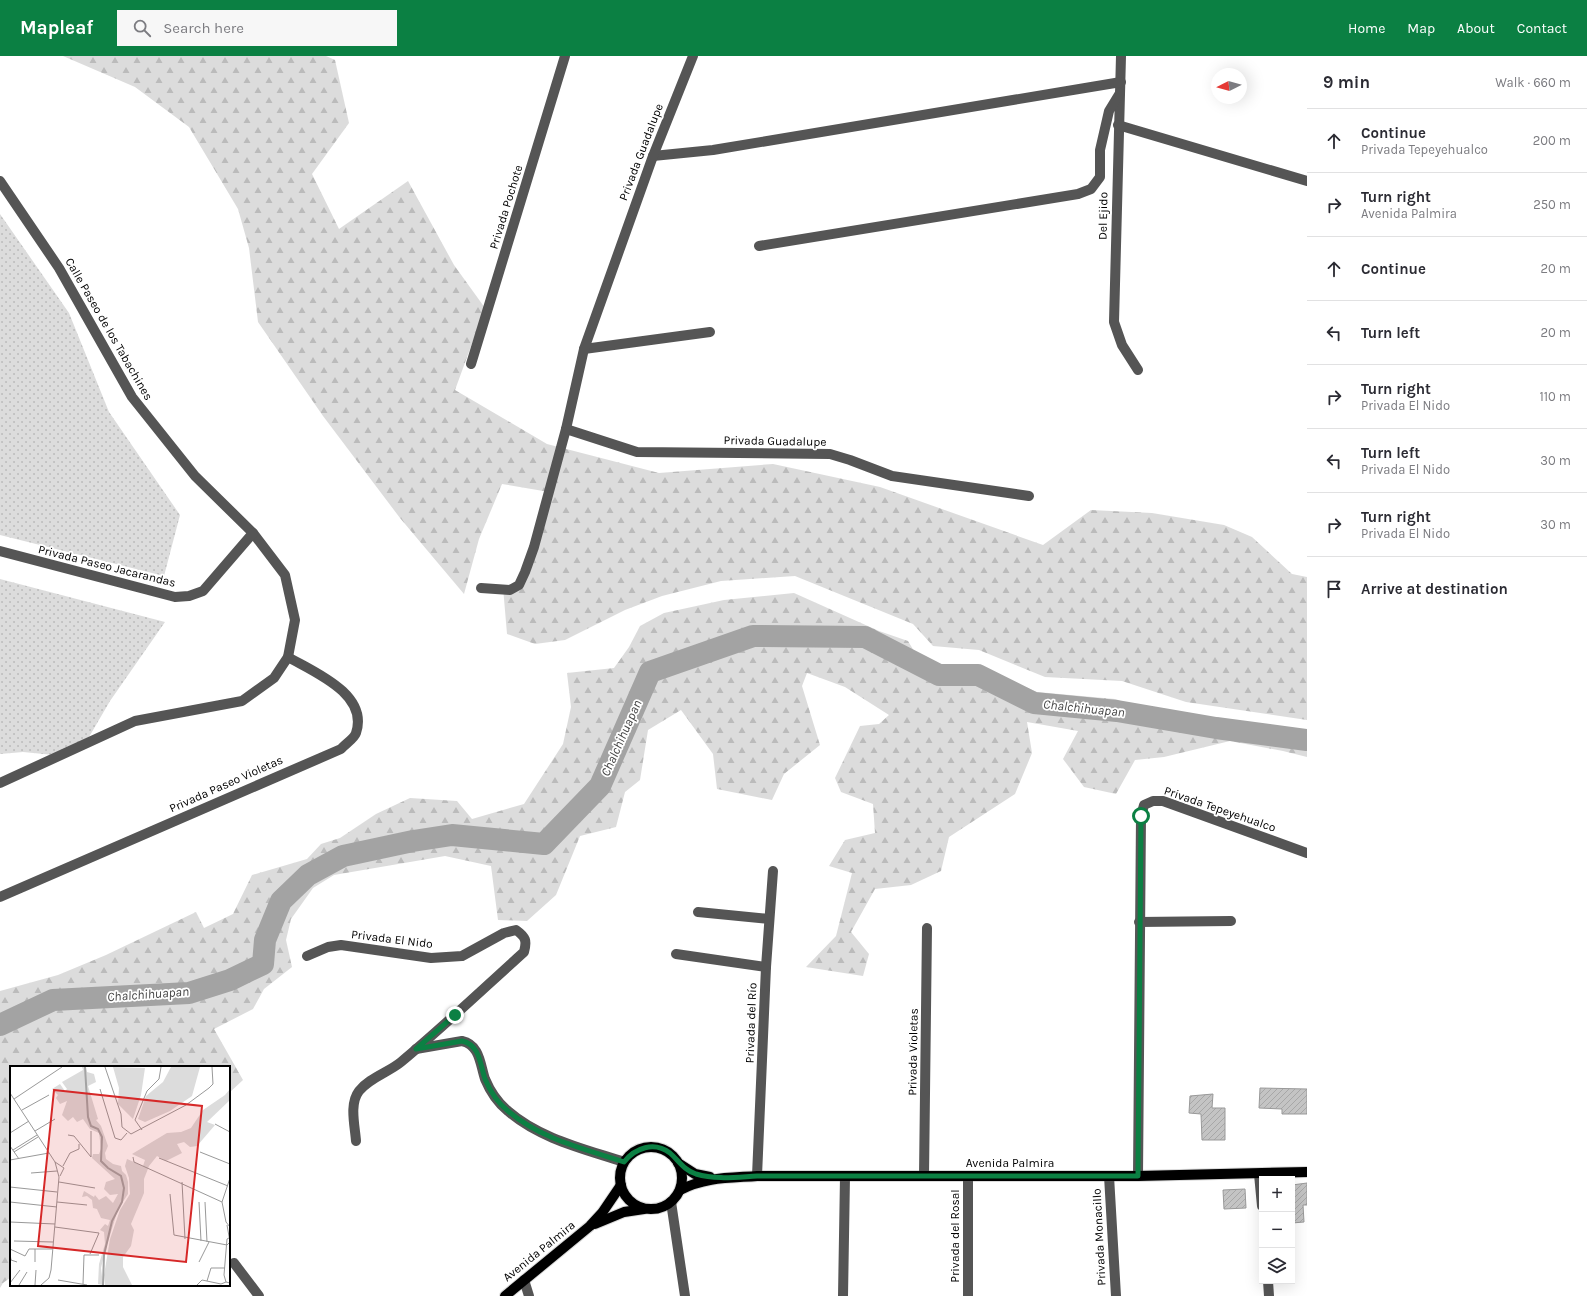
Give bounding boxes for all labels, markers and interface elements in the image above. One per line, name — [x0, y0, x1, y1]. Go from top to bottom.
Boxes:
search box — [117, 10, 397, 46]
text: Mapleaf — [20, 17, 93, 39]
icon: search — [131, 17, 153, 39]
text: Search here — [163, 19, 244, 37]
text: Home — [1348, 20, 1385, 37]
text: Map — [1407, 20, 1435, 37]
text: About — [1457, 20, 1495, 37]
text: Contact — [1517, 20, 1567, 37]
north arrow — [1211, 68, 1247, 104]
text: 9 min — [1323, 72, 1370, 92]
text: Walk · 660 m — [1495, 75, 1571, 90]
street label: Privada Guadalupe — [616, 101, 666, 203]
text: Continue — [1361, 124, 1426, 142]
icon: ahead — [1323, 130, 1345, 152]
text: 200 m — [1533, 133, 1571, 148]
text: Privada Tepeyehualco — [1361, 142, 1488, 157]
street label: Privada Pochote — [486, 163, 526, 251]
text: Turn right — [1361, 188, 1431, 206]
street label: Del Ejido — [1096, 192, 1110, 240]
icon: right — [1323, 194, 1345, 216]
text: 250 m — [1533, 197, 1571, 212]
text: Avenida Palmira — [1361, 206, 1457, 221]
street label: Calle Paseo de los Tabachines — [62, 255, 156, 403]
icon: ahead — [1323, 258, 1345, 280]
text: Continue — [1361, 260, 1426, 278]
text: 20 m — [1541, 261, 1571, 276]
icon: left — [1323, 322, 1345, 344]
text: Turn left — [1361, 324, 1420, 342]
text: 20 m — [1541, 325, 1571, 340]
text: Turn right — [1361, 380, 1431, 398]
icon: right — [1323, 386, 1345, 408]
text: 110 m — [1539, 389, 1571, 404]
text: Privada El Nido — [1361, 398, 1450, 413]
street label: Privada Guadalupe — [723, 433, 827, 449]
text: Turn left — [1361, 444, 1420, 462]
icon: left — [1323, 450, 1345, 472]
text: 30 m — [1540, 453, 1571, 468]
text: Privada El Nido — [1361, 462, 1450, 477]
text: Turn right — [1361, 508, 1431, 526]
icon: right — [1323, 514, 1345, 536]
text: 30 m — [1540, 517, 1571, 532]
text: Privada El Nido — [1361, 526, 1450, 541]
street label: Privada Paseo Jacarandas — [37, 542, 177, 590]
icon: arrive — [1323, 578, 1345, 600]
text: Arrive at destination — [1361, 580, 1508, 598]
water label: Chalchihuapan — [1042, 696, 1126, 720]
water label: Chalchihuapan — [597, 698, 645, 778]
street label: Privada Paseo Violetas — [167, 753, 285, 815]
street label: Privada Tepeyehualco — [1162, 783, 1278, 835]
route start — [1132, 807, 1150, 825]
street label: Privada El Nido — [350, 927, 434, 951]
street label: Privada del Río — [743, 982, 759, 1064]
water label: Chalchihuapan — [107, 984, 189, 1004]
route end — [446, 1006, 464, 1024]
street label: Privada Violetas — [905, 1008, 921, 1096]
inset map — [10, 1066, 230, 1286]
street label: Avenida Palmira — [966, 1156, 1054, 1170]
map controls — [1259, 1176, 1295, 1284]
button: + — [1259, 1176, 1295, 1212]
street label: Privada Monacillo — [1089, 1188, 1109, 1286]
street label: Privada del Rosal — [948, 1189, 962, 1283]
button: − — [1259, 1212, 1295, 1248]
street label: Avenida Palmira — [500, 1218, 578, 1284]
button: layers — [1259, 1248, 1295, 1284]

